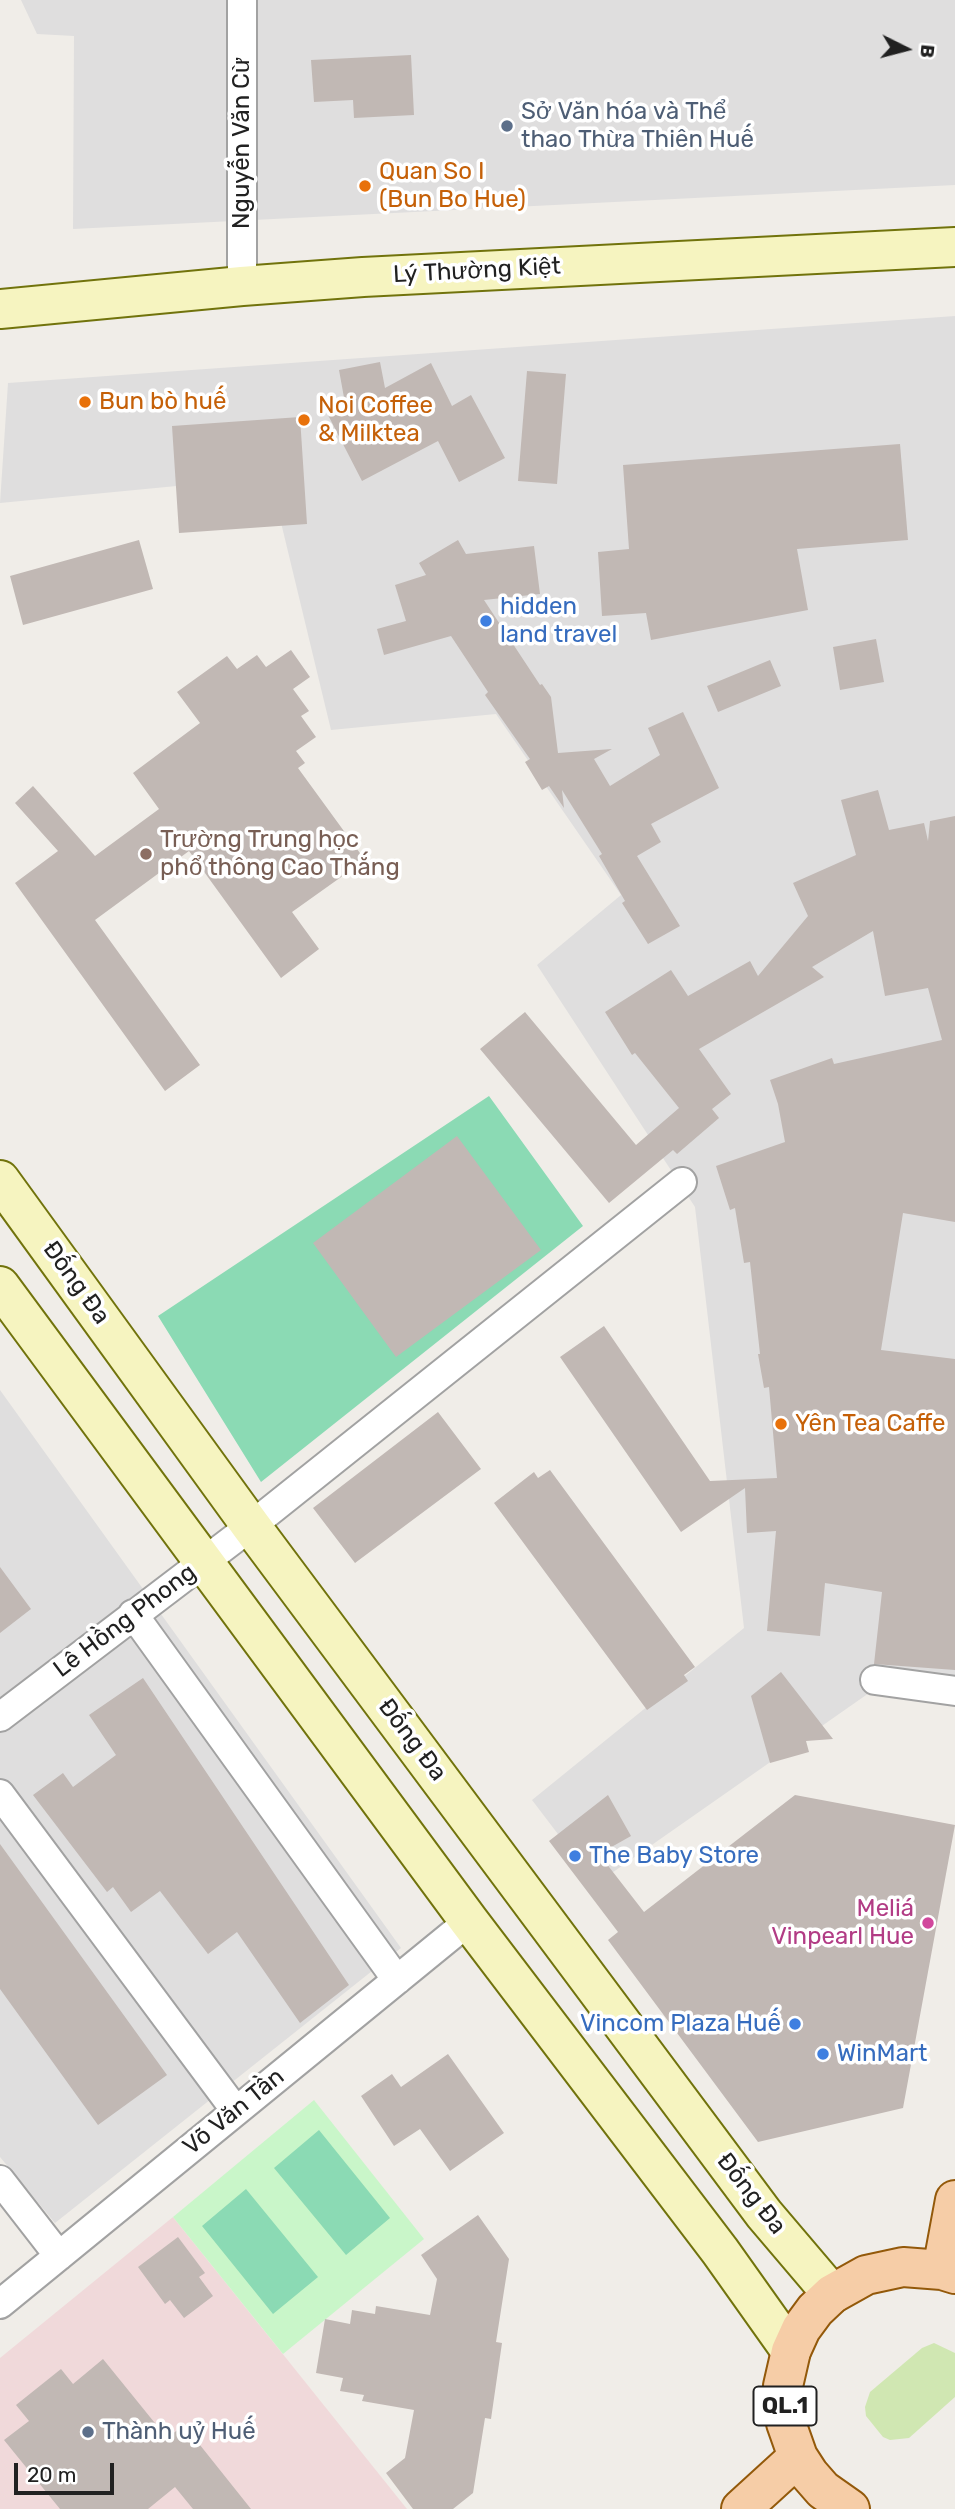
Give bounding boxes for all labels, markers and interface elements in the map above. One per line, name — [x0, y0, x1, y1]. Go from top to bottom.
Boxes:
north arrow — [871, 14, 941, 84]
text: B — [915, 43, 940, 59]
street label: Nguyễn Văn Cừ — [228, 57, 256, 229]
place label: Sở Văn hóa và Thể thao Thừa Thiên Huế — [521, 98, 754, 154]
marker: Sở Văn hóa và Thể thao Thừa Thiên Huế — [499, 118, 515, 134]
place label: Quan So I (Bun Bo Hue) — [379, 158, 526, 214]
marker: Quan So I (Bun Bo Hue) — [357, 178, 373, 194]
street label: Lý Thường Kiệt — [392, 252, 562, 290]
place label: Bun bò huế — [99, 388, 226, 416]
place label: Noi Coffee & Milktea — [318, 392, 433, 448]
marker: Bun bò huế — [77, 394, 93, 410]
marker: Noi Coffee & Milktea — [296, 412, 312, 428]
place label: hidden land travel — [500, 593, 617, 649]
marker: hidden land travel — [478, 613, 494, 629]
place label: Trường Trung học phổ thông Cao Thắng — [160, 826, 400, 882]
marker: Trường Trung học phổ thông Cao Thắng — [138, 846, 154, 862]
street label: Đống Đa — [36, 1236, 116, 1330]
place label: Yên Tea Caffe — [795, 1410, 945, 1438]
marker: Yên Tea Caffe — [773, 1416, 789, 1432]
street label: Lê Hồng Phong — [48, 1558, 202, 1684]
street label: Đống Đa — [372, 1693, 452, 1787]
place label: The Baby Store — [589, 1842, 759, 1870]
marker: The Baby Store — [567, 1848, 583, 1864]
place label: Meliá Vinpearl Hue — [771, 1895, 914, 1951]
marker: Meliá Vinpearl Hue — [920, 1915, 936, 1931]
place label: Vincom Plaza Huế — [580, 2010, 781, 2038]
marker: Vincom Plaza Huế — [787, 2016, 803, 2032]
place label: WinMart — [837, 2040, 927, 2068]
marker: WinMart — [815, 2046, 831, 2062]
street label: Võ Văn Tần — [178, 2063, 290, 2161]
street label: Đống Đa — [710, 2148, 792, 2240]
road number: QL.1 — [754, 2386, 816, 2426]
place label: Thành uỷ Huế — [102, 2418, 256, 2446]
marker: Thành uỷ Huế — [80, 2424, 96, 2440]
scale bar — [18, 2450, 117, 2494]
text: 20 m — [27, 2462, 76, 2487]

